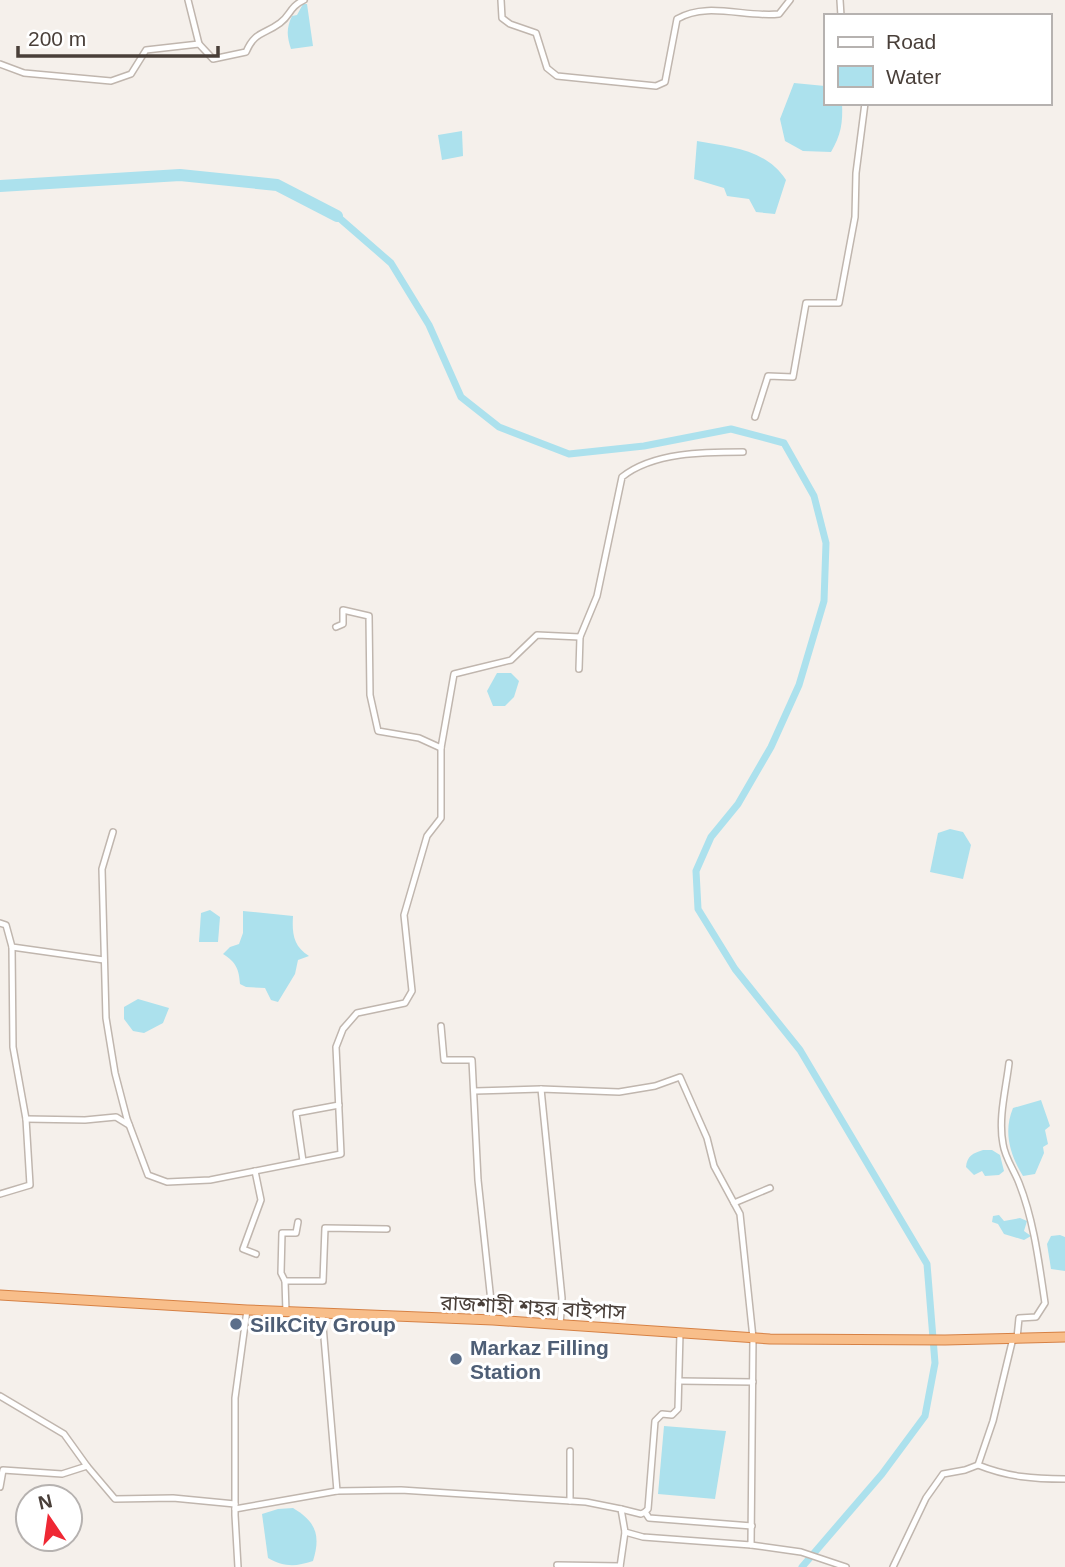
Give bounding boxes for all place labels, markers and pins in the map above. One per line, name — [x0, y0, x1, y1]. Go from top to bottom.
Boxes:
place label: SilkCity Group — [250, 1313, 396, 1336]
marker: SilkCity Group — [228, 1316, 244, 1332]
place label: Markaz Filling Station — [470, 1336, 609, 1383]
marker: Markaz Filling Station — [448, 1351, 464, 1367]

